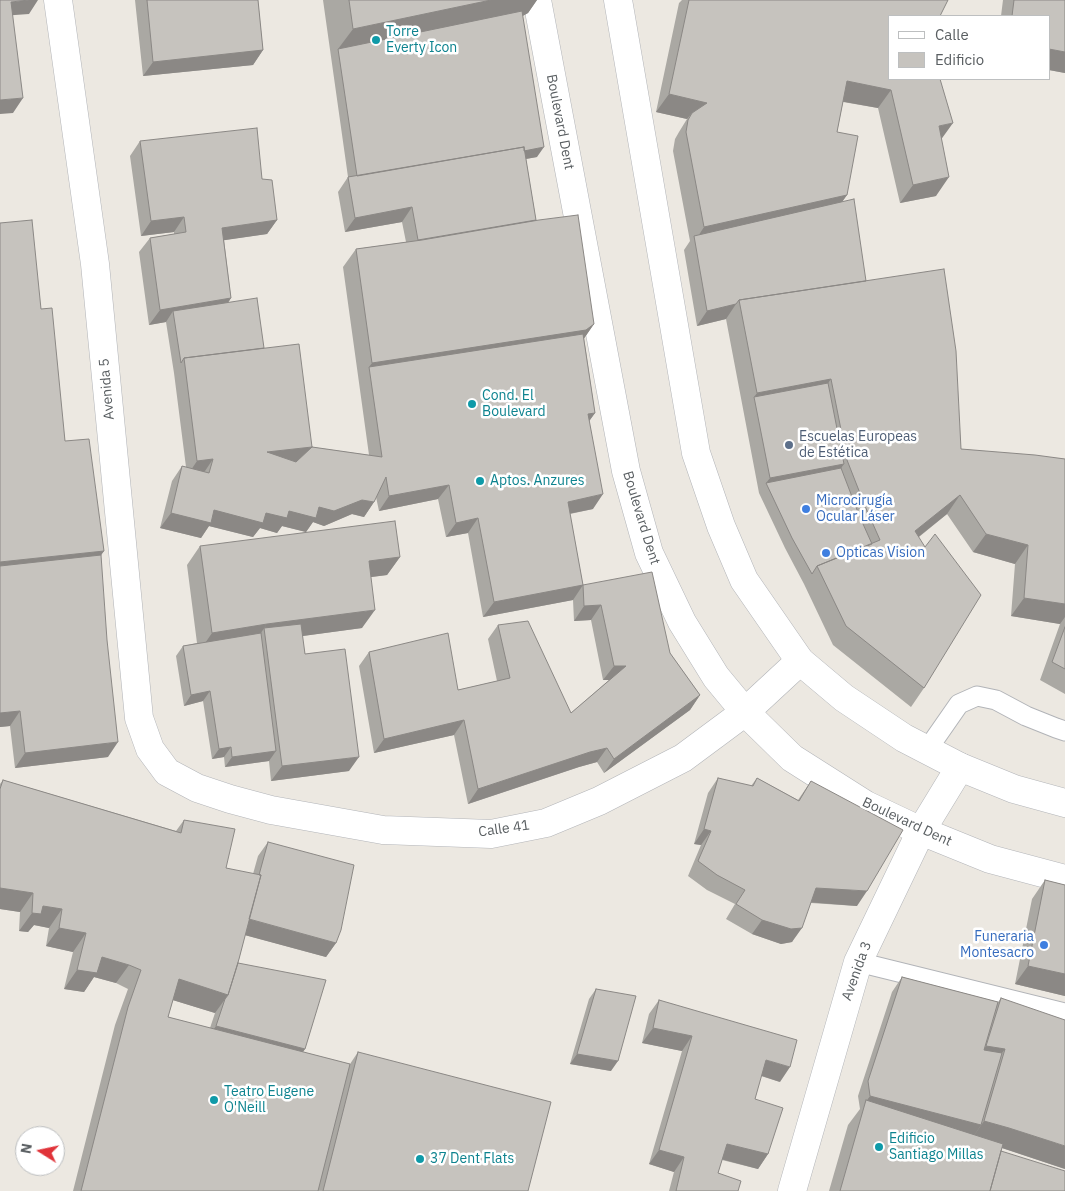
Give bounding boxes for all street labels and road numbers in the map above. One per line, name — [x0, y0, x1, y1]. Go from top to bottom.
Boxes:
street label: Boulevard Dent — [543, 73, 577, 171]
street label: Avenida 5 — [96, 357, 118, 421]
street label: Boulevard Dent — [619, 469, 663, 567]
street label: Boulevard Dent — [860, 794, 954, 850]
street label: Calle 41 — [477, 817, 531, 841]
street label: Avenida 3 — [839, 939, 875, 1003]

